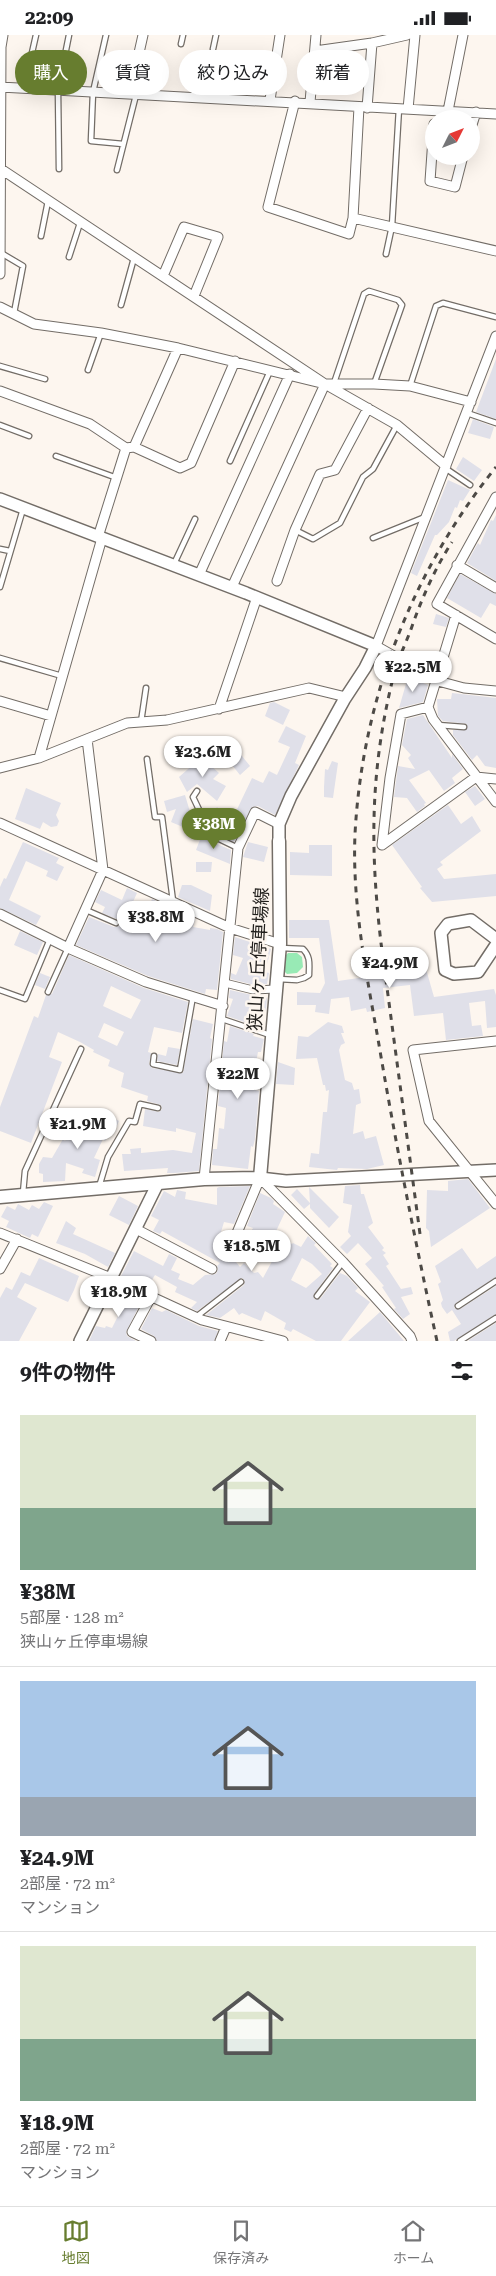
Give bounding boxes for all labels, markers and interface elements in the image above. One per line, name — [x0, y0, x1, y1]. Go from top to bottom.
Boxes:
text: 22:09 — [25, 6, 74, 29]
chip: 購入 — [15, 50, 87, 95]
chip: 賃貸 — [97, 50, 169, 95]
chip: 絞り込み — [179, 50, 287, 95]
chip: 新着 — [297, 50, 369, 95]
north arrow — [425, 110, 480, 165]
map controls — [425, 110, 480, 165]
pin: ¥22.5M — [372, 651, 454, 693]
text: ¥22.5M — [385, 657, 441, 676]
pin: ¥23.6M — [162, 735, 244, 778]
text: ¥23.6M — [175, 742, 231, 761]
pin: ¥38M — [184, 807, 244, 850]
text: ¥38M — [193, 814, 235, 833]
street label: 狭山ヶ丘停車場線 — [244, 887, 272, 1031]
pin: ¥38.8M — [115, 901, 197, 943]
text: ¥38.8M — [128, 907, 184, 926]
pin: ¥24.9M — [349, 947, 431, 989]
text: ¥24.9M — [362, 953, 418, 972]
pin: ¥22M — [208, 1057, 268, 1100]
text: ¥22M — [217, 1064, 259, 1083]
pin: ¥21.9M — [37, 1107, 119, 1150]
text: ¥21.9M — [50, 1114, 106, 1133]
pin: ¥18.5M — [211, 1229, 293, 1272]
text: ¥18.5M — [224, 1236, 280, 1255]
pin: ¥18.9M — [78, 1275, 160, 1318]
text: ¥18.9M — [91, 1282, 147, 1301]
icon: filters — [448, 1357, 476, 1385]
text: 9件の物件 — [20, 1361, 116, 1385]
icon: home — [203, 1448, 293, 1538]
text: ¥38M — [20, 1580, 76, 1604]
text: 5部屋 · 128 m² — [20, 1608, 124, 1627]
text: 狭山ヶ丘停車場線 — [20, 1632, 148, 1651]
icon: home — [203, 1713, 293, 1803]
text: ¥24.9M — [20, 1846, 94, 1870]
text: 2部屋 · 72 m² — [20, 1874, 115, 1893]
text: マンション — [20, 1898, 100, 1917]
icon: home — [203, 1978, 293, 2068]
text: ¥18.9M — [20, 2111, 94, 2135]
text: 2部屋 · 72 m² — [20, 2139, 115, 2158]
text: マンション — [20, 2163, 100, 2182]
tab: 地図 — [62, 2217, 90, 2267]
tab: 保存済み — [213, 2217, 269, 2267]
tab: ホーム — [393, 2217, 434, 2267]

